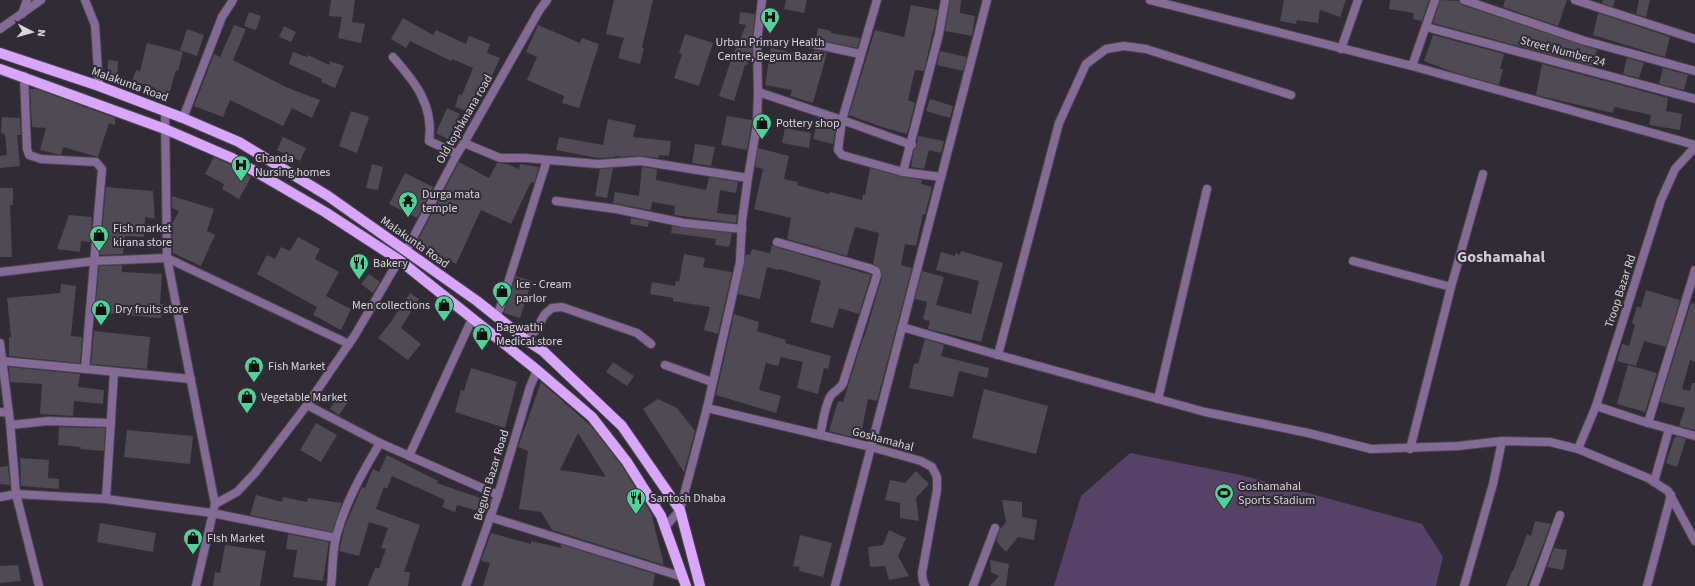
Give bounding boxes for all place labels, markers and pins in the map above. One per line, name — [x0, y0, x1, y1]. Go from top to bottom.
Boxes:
hospital icon: Urban Primary Health Centre, Begum Bazar — [759, 6, 781, 34]
place label: Urban Primary Health Centre, Begum Bazar — [715, 34, 825, 65]
shop icon: Pottery shop — [751, 112, 773, 140]
place label: Pottery shop — [776, 115, 840, 132]
place label: Chanda Nursing homes — [255, 150, 330, 181]
hospital icon: Chanda Nursing homes — [230, 154, 252, 182]
place label: Durga mata temple — [422, 186, 480, 217]
temple icon: Durga mata temple — [397, 190, 419, 218]
place label: Fish market kirana store — [113, 220, 172, 251]
shop icon: Fish market kirana store — [88, 224, 110, 252]
restaurant icon: Bakery — [348, 252, 370, 280]
place label: Bakery — [373, 255, 408, 272]
place label: Ice - Cream parlor — [516, 276, 572, 307]
shop icon: Ice - Cream parlor — [491, 280, 513, 308]
shop icon: Men collections — [433, 294, 455, 322]
place label: Men collections — [352, 297, 430, 314]
shop icon: Dry fruits store — [90, 298, 112, 326]
place label: Dry fruits store — [115, 301, 189, 318]
place label: Bagwathi Medical store — [496, 319, 562, 350]
shop icon: Bagwathi Medical store — [471, 323, 493, 351]
shop icon: Fish Market — [243, 355, 265, 383]
place label: Fish Market — [268, 358, 325, 375]
shop icon: Vegetable Market — [236, 386, 258, 414]
place label: Vegetable Market — [261, 389, 347, 406]
place label: Goshamahal Sports Stadium — [1238, 478, 1315, 509]
sports icon: Goshamahal Sports Stadium — [1213, 482, 1235, 510]
restaurant icon: Santosh Dhaba — [625, 487, 647, 515]
place label: Santosh Dhaba — [650, 490, 726, 507]
shop icon: FIsh Market — [182, 527, 204, 555]
place label: FIsh Market — [207, 530, 265, 547]

